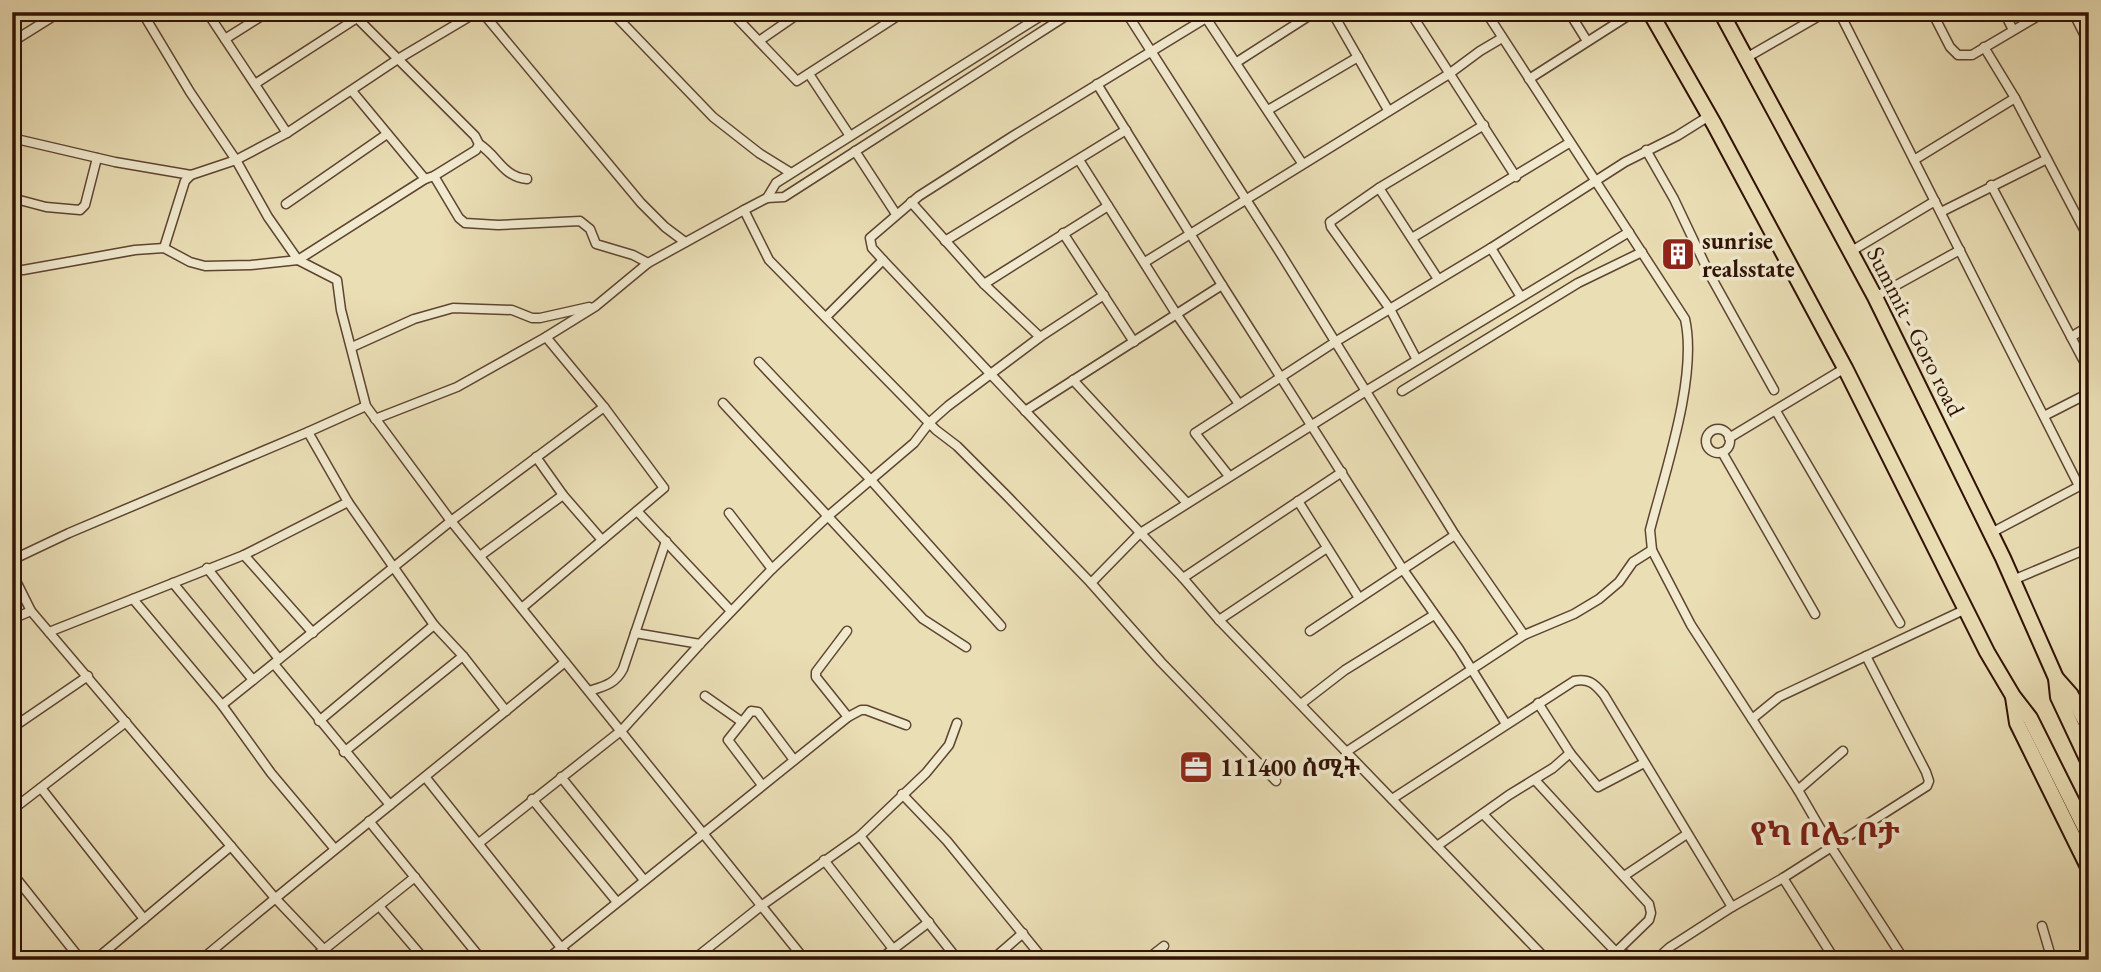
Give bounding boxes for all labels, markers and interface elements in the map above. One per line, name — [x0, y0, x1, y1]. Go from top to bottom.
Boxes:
place label: sunrise realsstate — [1702, 225, 1795, 284]
building icon: sunrise realsstate — [1659, 235, 1697, 273]
street label: Summit - Goro road — [1860, 241, 1972, 422]
office icon: 111400 ሰሚት — [1177, 748, 1215, 786]
place label: 111400 ሰሚት — [1220, 752, 1361, 783]
district label: የካ ቦሌ ቦታ — [1750, 813, 1900, 855]

